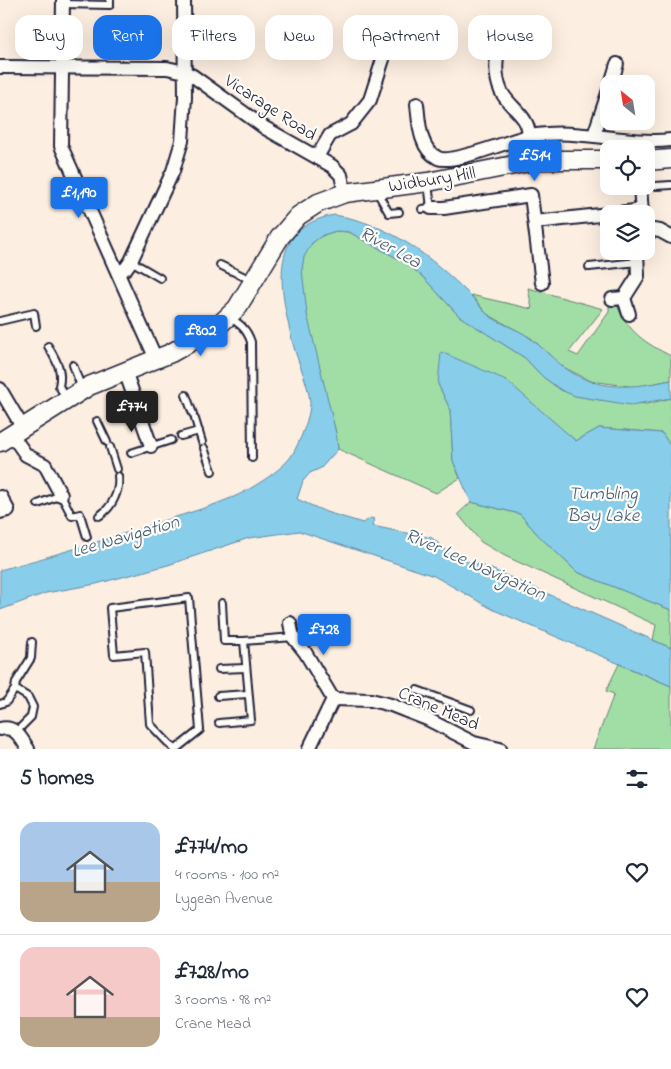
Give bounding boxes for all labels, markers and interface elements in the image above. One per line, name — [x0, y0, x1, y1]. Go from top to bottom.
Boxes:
chip: Buy — [15, 15, 83, 60]
chip: Rent — [93, 15, 162, 60]
chip: Filters — [172, 15, 255, 60]
chip: New — [265, 15, 333, 60]
chip: Apartment — [343, 15, 458, 60]
chip: House — [468, 15, 552, 60]
street label: Vicarage Road — [217, 69, 321, 149]
north arrow — [600, 75, 655, 130]
map controls — [600, 75, 655, 260]
pin: £514 — [505, 140, 565, 182]
button: locate — [600, 140, 655, 195]
text: £514 — [520, 144, 550, 168]
street label: Widbury Hill — [387, 161, 478, 201]
pin: £1,190 — [38, 176, 120, 219]
text: £1,190 — [62, 181, 96, 205]
button: layers — [600, 205, 655, 260]
water label: River Lea — [354, 220, 426, 277]
pin: £802 — [171, 314, 231, 357]
text: £802 — [186, 319, 216, 343]
pin: £774 — [102, 390, 162, 433]
text: £774 — [117, 395, 147, 419]
water label: Tumbling Bay Lake — [567, 481, 641, 530]
water label: Lee Navigation — [69, 509, 183, 567]
water label: River Lee Navigation — [400, 522, 550, 610]
pin: £728 — [294, 614, 354, 656]
text: £728 — [309, 618, 339, 642]
street label: Crane Mead — [394, 681, 483, 739]
text: 5 homes — [20, 764, 95, 794]
icon: filters — [623, 765, 651, 793]
text: £774/mo — [175, 833, 248, 863]
icon: home — [60, 842, 120, 902]
icon: heart — [623, 858, 651, 886]
text: 4 rooms · 100 m² — [175, 863, 279, 887]
text: Lygean Avenue — [175, 887, 273, 911]
text: £728/mo — [175, 958, 249, 988]
icon: home — [60, 967, 120, 1027]
icon: heart — [623, 983, 651, 1011]
text: 3 rooms · 98 m² — [175, 988, 271, 1012]
text: Crane Mead — [175, 1012, 251, 1036]

